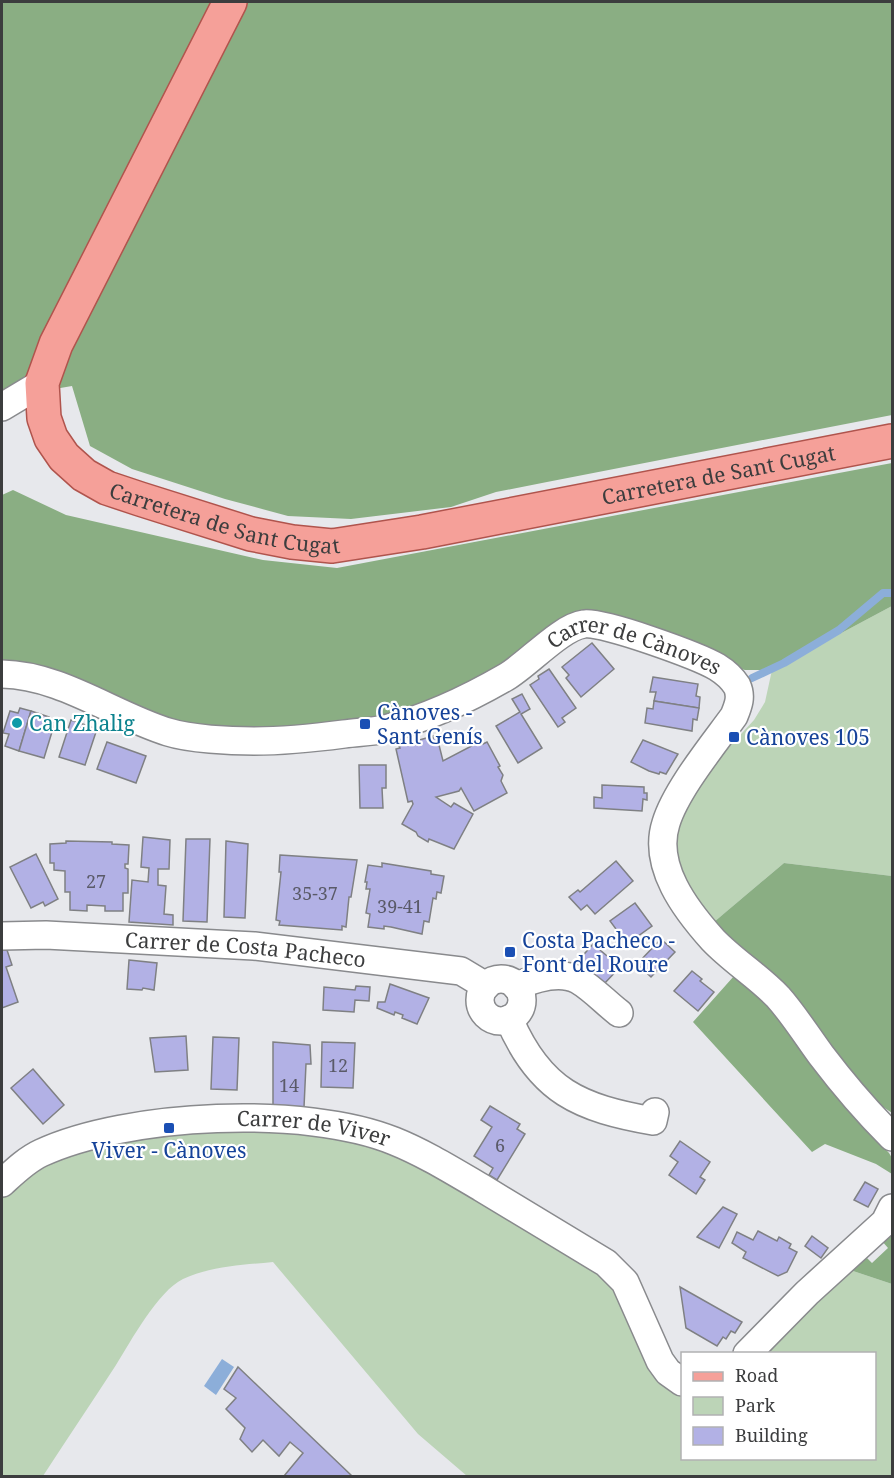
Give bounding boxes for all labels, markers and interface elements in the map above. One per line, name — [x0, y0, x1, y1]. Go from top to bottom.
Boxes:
street label: Carretera de Sant Cugat — [599, 438, 838, 511]
street label: Carretera de Sant Cugat — [106, 476, 342, 560]
street label: Carrer de Cànoves — [540, 609, 727, 681]
place label: Cànoves - Sant Genís — [377, 698, 483, 750]
place label: Can Zhalig — [29, 709, 136, 737]
marker: Can Zhalig — [10, 716, 24, 730]
marker: Cànoves - Sant Genís — [358, 717, 372, 731]
place label: Cànoves 105 — [746, 723, 870, 751]
marker: Cànoves 105 — [727, 730, 741, 744]
house number: 27 — [86, 869, 106, 893]
house number: 35-37 — [292, 881, 338, 905]
house number: 39-41 — [377, 894, 423, 918]
street label: Carrer de Costa Pacheco — [124, 925, 368, 973]
place label: Costa Pacheco - Font del Roure — [522, 926, 675, 978]
marker: Costa Pacheco - Font del Roure — [503, 945, 517, 959]
house number: 12 — [328, 1053, 348, 1077]
house number: 14 — [279, 1073, 299, 1097]
street label: Carrer de Viver — [237, 1104, 394, 1152]
marker: Viver - Cànoves — [162, 1121, 176, 1135]
house number: 6 — [495, 1133, 505, 1157]
place label: Viver - Cànoves — [92, 1136, 246, 1164]
legend — [681, 1352, 876, 1460]
text: Road — [735, 1363, 778, 1387]
text: Park — [735, 1393, 775, 1417]
text: Building — [735, 1423, 808, 1447]

